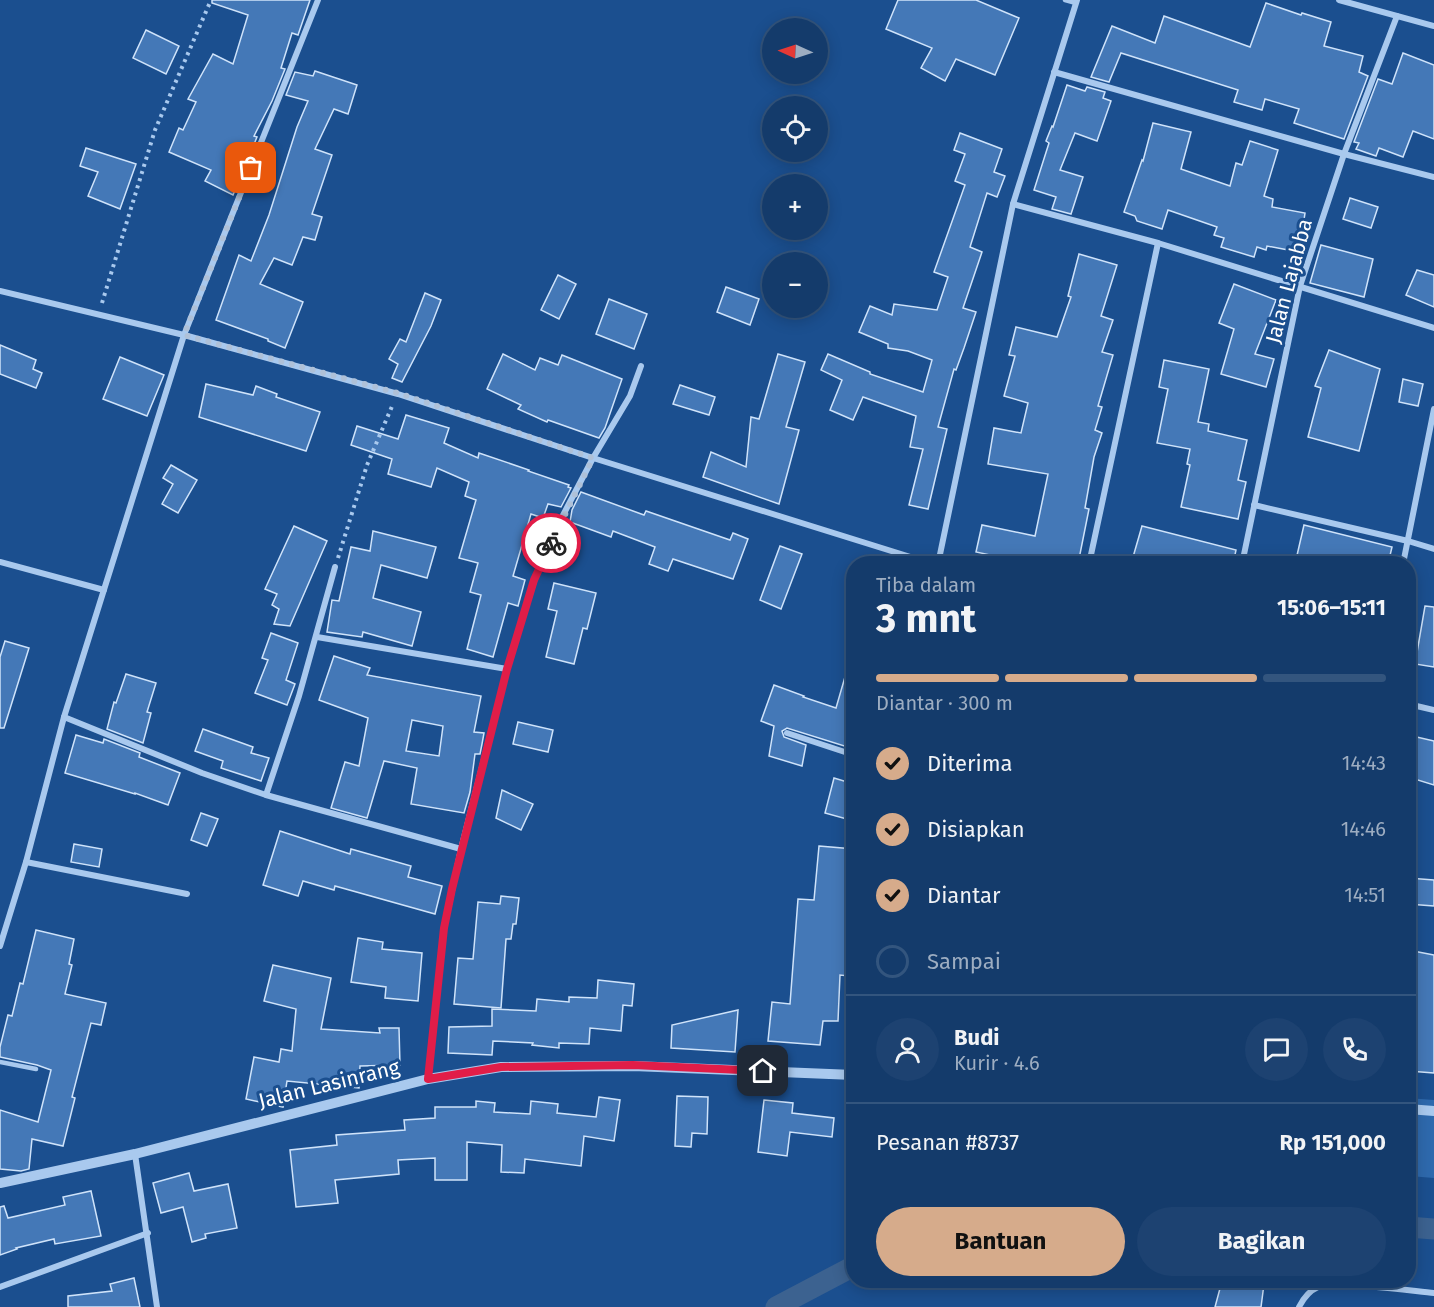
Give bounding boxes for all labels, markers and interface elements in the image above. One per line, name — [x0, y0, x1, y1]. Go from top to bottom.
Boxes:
north arrow — [762, 18, 828, 84]
map controls — [762, 18, 828, 318]
button: locate — [762, 96, 828, 162]
pin — [225, 142, 276, 193]
icon: bag — [234, 151, 267, 184]
button: + — [762, 174, 828, 240]
street label: Jalan Lajabba — [1260, 216, 1318, 346]
button: − — [762, 252, 828, 318]
courier — [521, 513, 581, 573]
icon: bike — [535, 527, 568, 560]
text: Tiba dalam — [876, 573, 976, 597]
text: 15:06–15:11 — [1277, 594, 1386, 621]
text: 3 mnt — [876, 596, 976, 642]
text: Diantar · 300 m — [876, 691, 1013, 715]
icon: check — [876, 747, 909, 780]
text: Diterima — [927, 750, 1013, 777]
text: 14:43 — [1342, 751, 1386, 775]
icon: check — [876, 813, 909, 846]
text: Disiapkan — [927, 816, 1025, 843]
text: 14:46 — [1341, 817, 1386, 841]
icon: check — [876, 879, 909, 912]
text: Diantar — [927, 882, 1000, 909]
text: 14:51 — [1344, 883, 1386, 907]
text: Sampai — [927, 948, 1001, 975]
button: person — [876, 1018, 939, 1081]
button: chat — [1245, 1018, 1308, 1081]
button: phone — [1323, 1018, 1386, 1081]
text: Budi — [954, 1024, 1000, 1051]
pin — [737, 1045, 788, 1096]
text: Kurir · 4.6 — [954, 1051, 1040, 1075]
street label: Jalan Lasinrang — [256, 1054, 402, 1114]
icon: home — [746, 1054, 779, 1087]
text: Pesanan #8737 — [876, 1129, 1019, 1156]
text: Rp 151,000 — [1280, 1129, 1386, 1156]
button: Bantuan — [876, 1207, 1125, 1276]
button: Bagikan — [1137, 1207, 1386, 1276]

